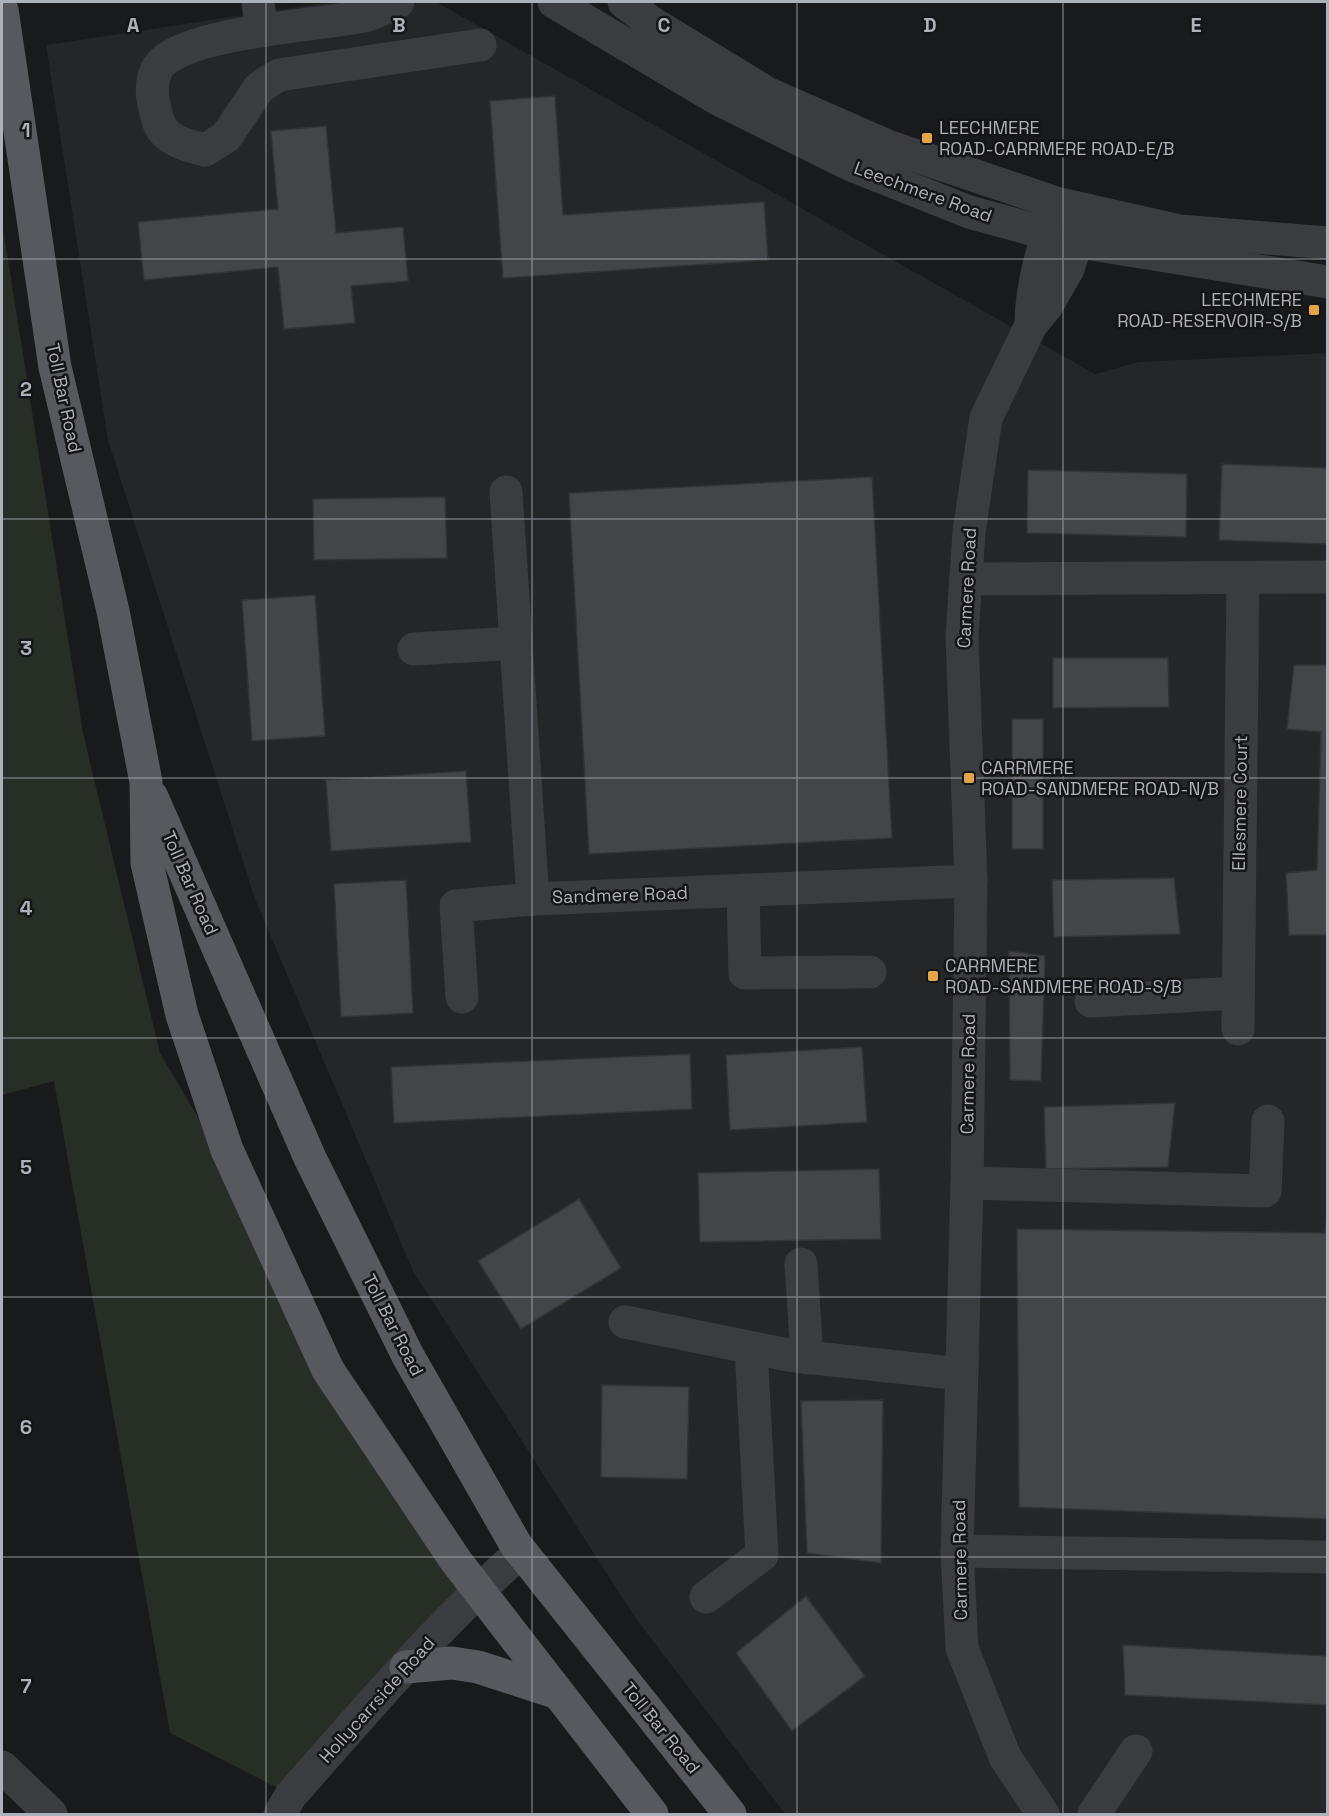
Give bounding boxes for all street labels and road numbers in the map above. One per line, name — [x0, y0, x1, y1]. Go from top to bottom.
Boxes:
street label: Leechmere Road — [851, 156, 995, 227]
street label: Toll Bar Road — [42, 341, 87, 455]
street label: Carmere Road — [952, 527, 981, 649]
street label: Ellesmere Court — [1227, 735, 1252, 871]
street label: Toll Bar Road — [157, 827, 224, 938]
street label: Sandmere Road — [552, 881, 688, 908]
street label: Carmere Road — [955, 1013, 980, 1135]
street label: Toll Bar Road — [358, 1270, 429, 1380]
street label: Carmere Road — [947, 1499, 972, 1621]
street label: Hollycarrside Road — [314, 1632, 439, 1768]
street label: Toll Bar Road — [617, 1677, 705, 1778]

